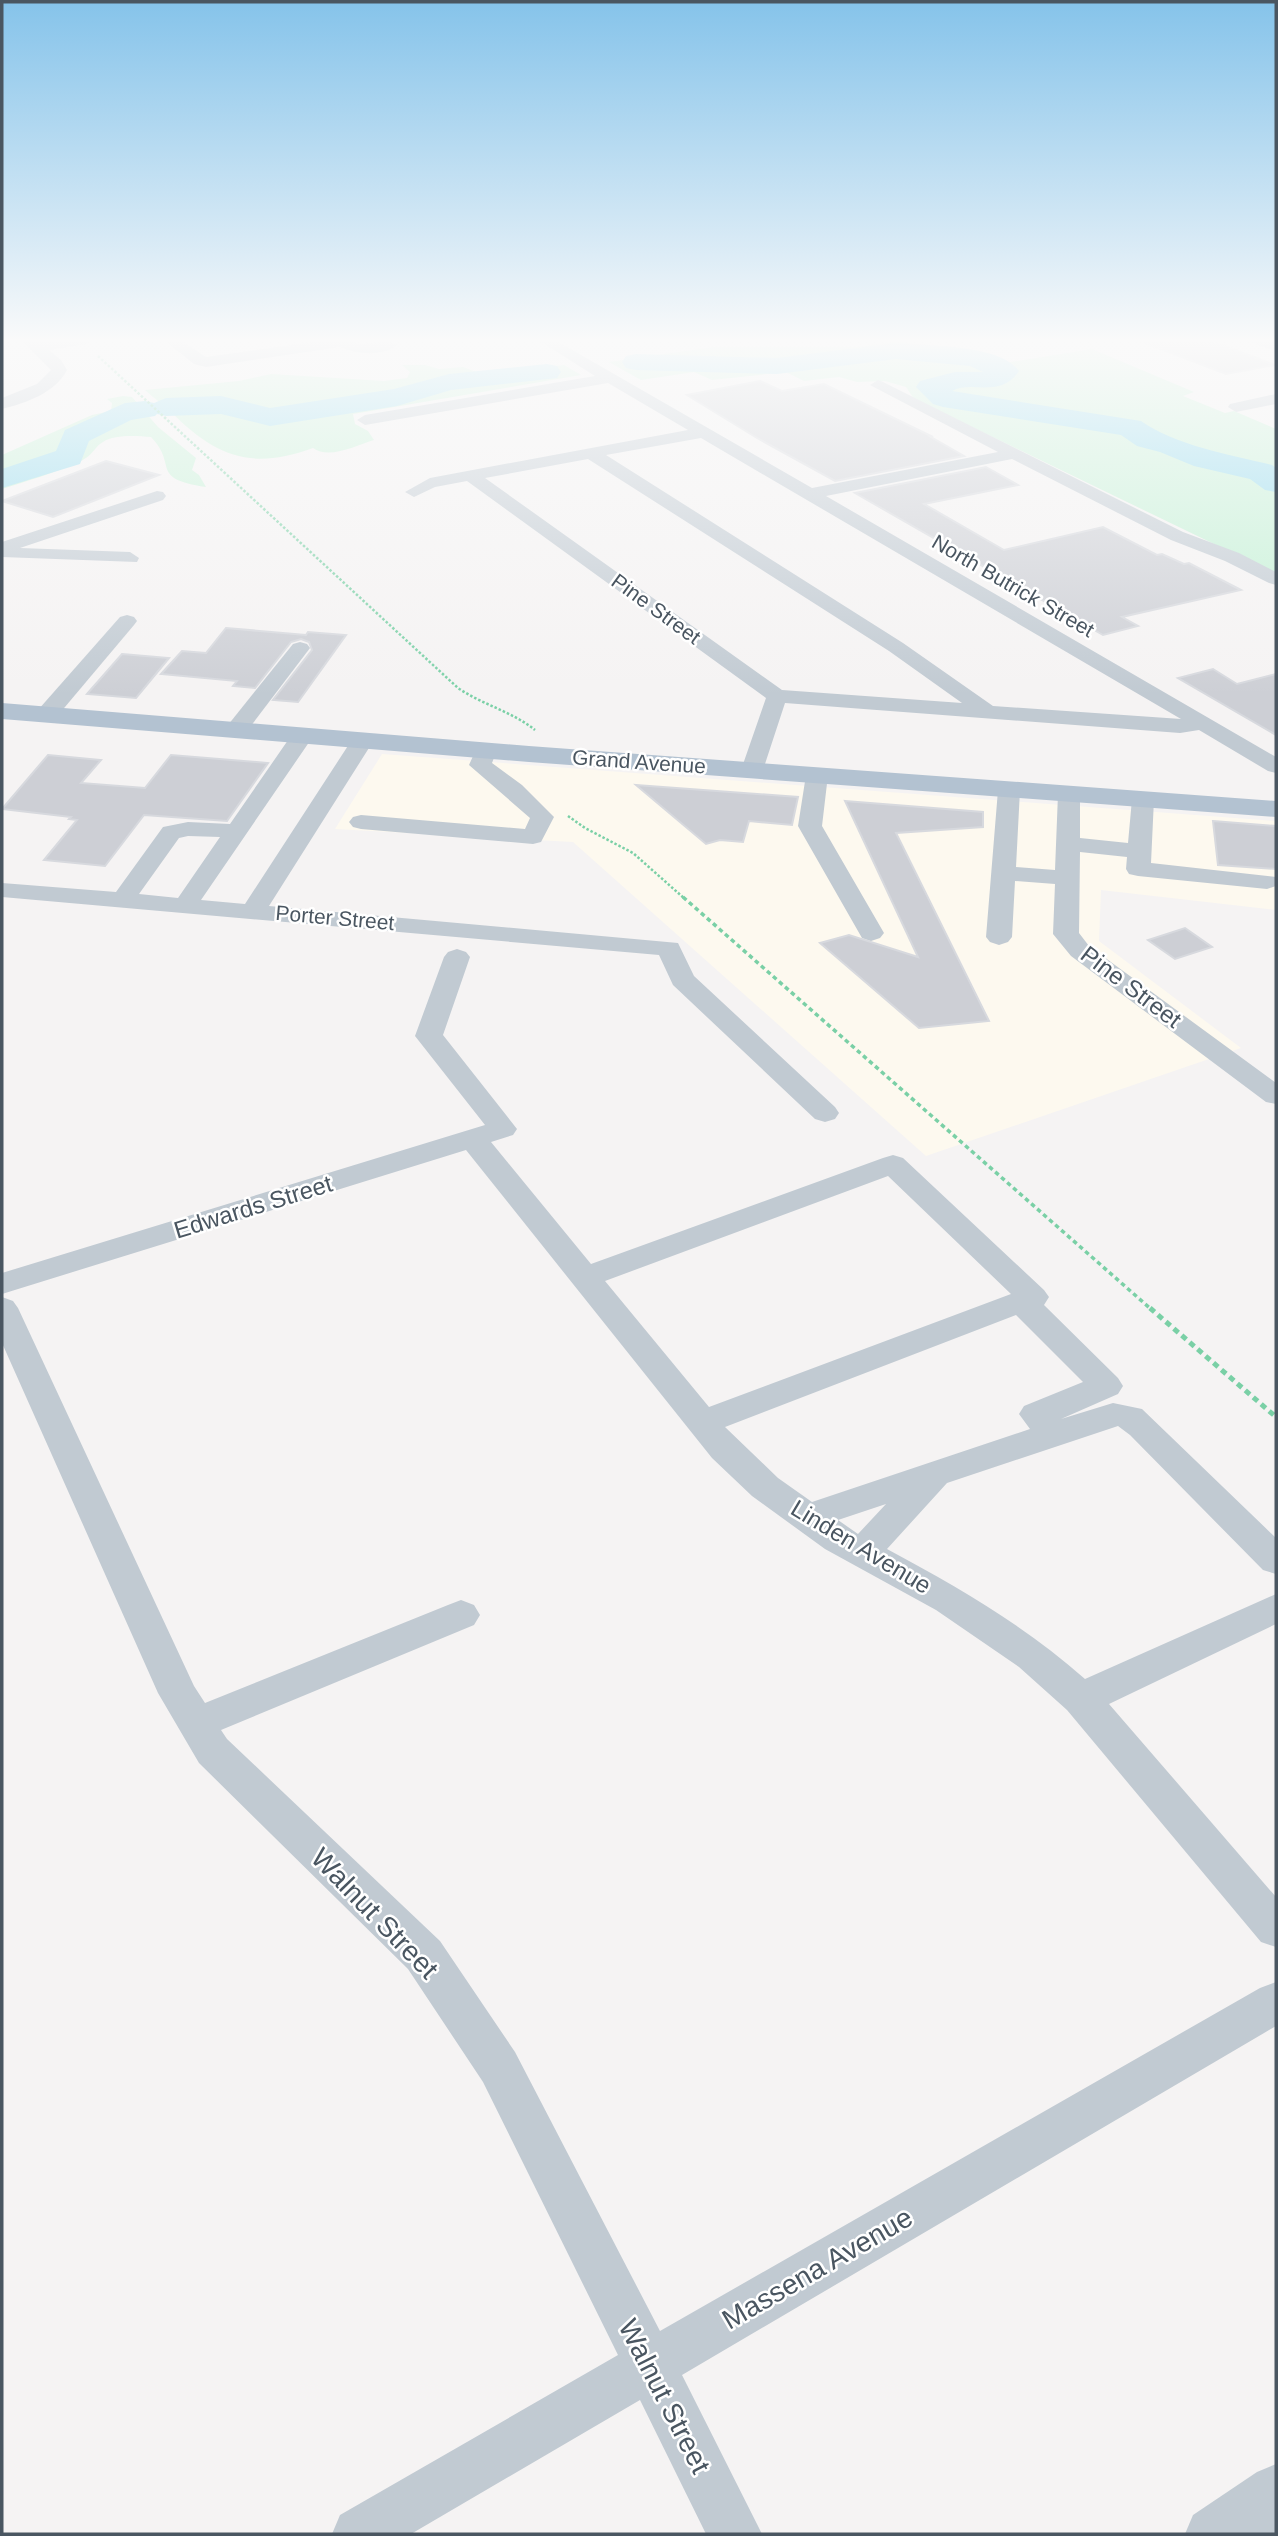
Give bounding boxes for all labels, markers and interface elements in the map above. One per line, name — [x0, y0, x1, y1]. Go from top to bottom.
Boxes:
street label: North Butrick Street — [928, 530, 1098, 641]
street label: Pine Street — [608, 569, 705, 649]
street label: Grand Avenue — [571, 745, 707, 778]
street label: Porter Street — [275, 901, 396, 934]
street label: Pine Street — [1076, 940, 1187, 1033]
street label: Edwards Street — [170, 1170, 336, 1243]
street label: Linden Avenue — [786, 1494, 936, 1599]
street label: Walnut Street — [305, 1842, 444, 1985]
street label: Massena Avenue — [717, 2201, 918, 2335]
street label: Walnut Street — [612, 2314, 717, 2479]

